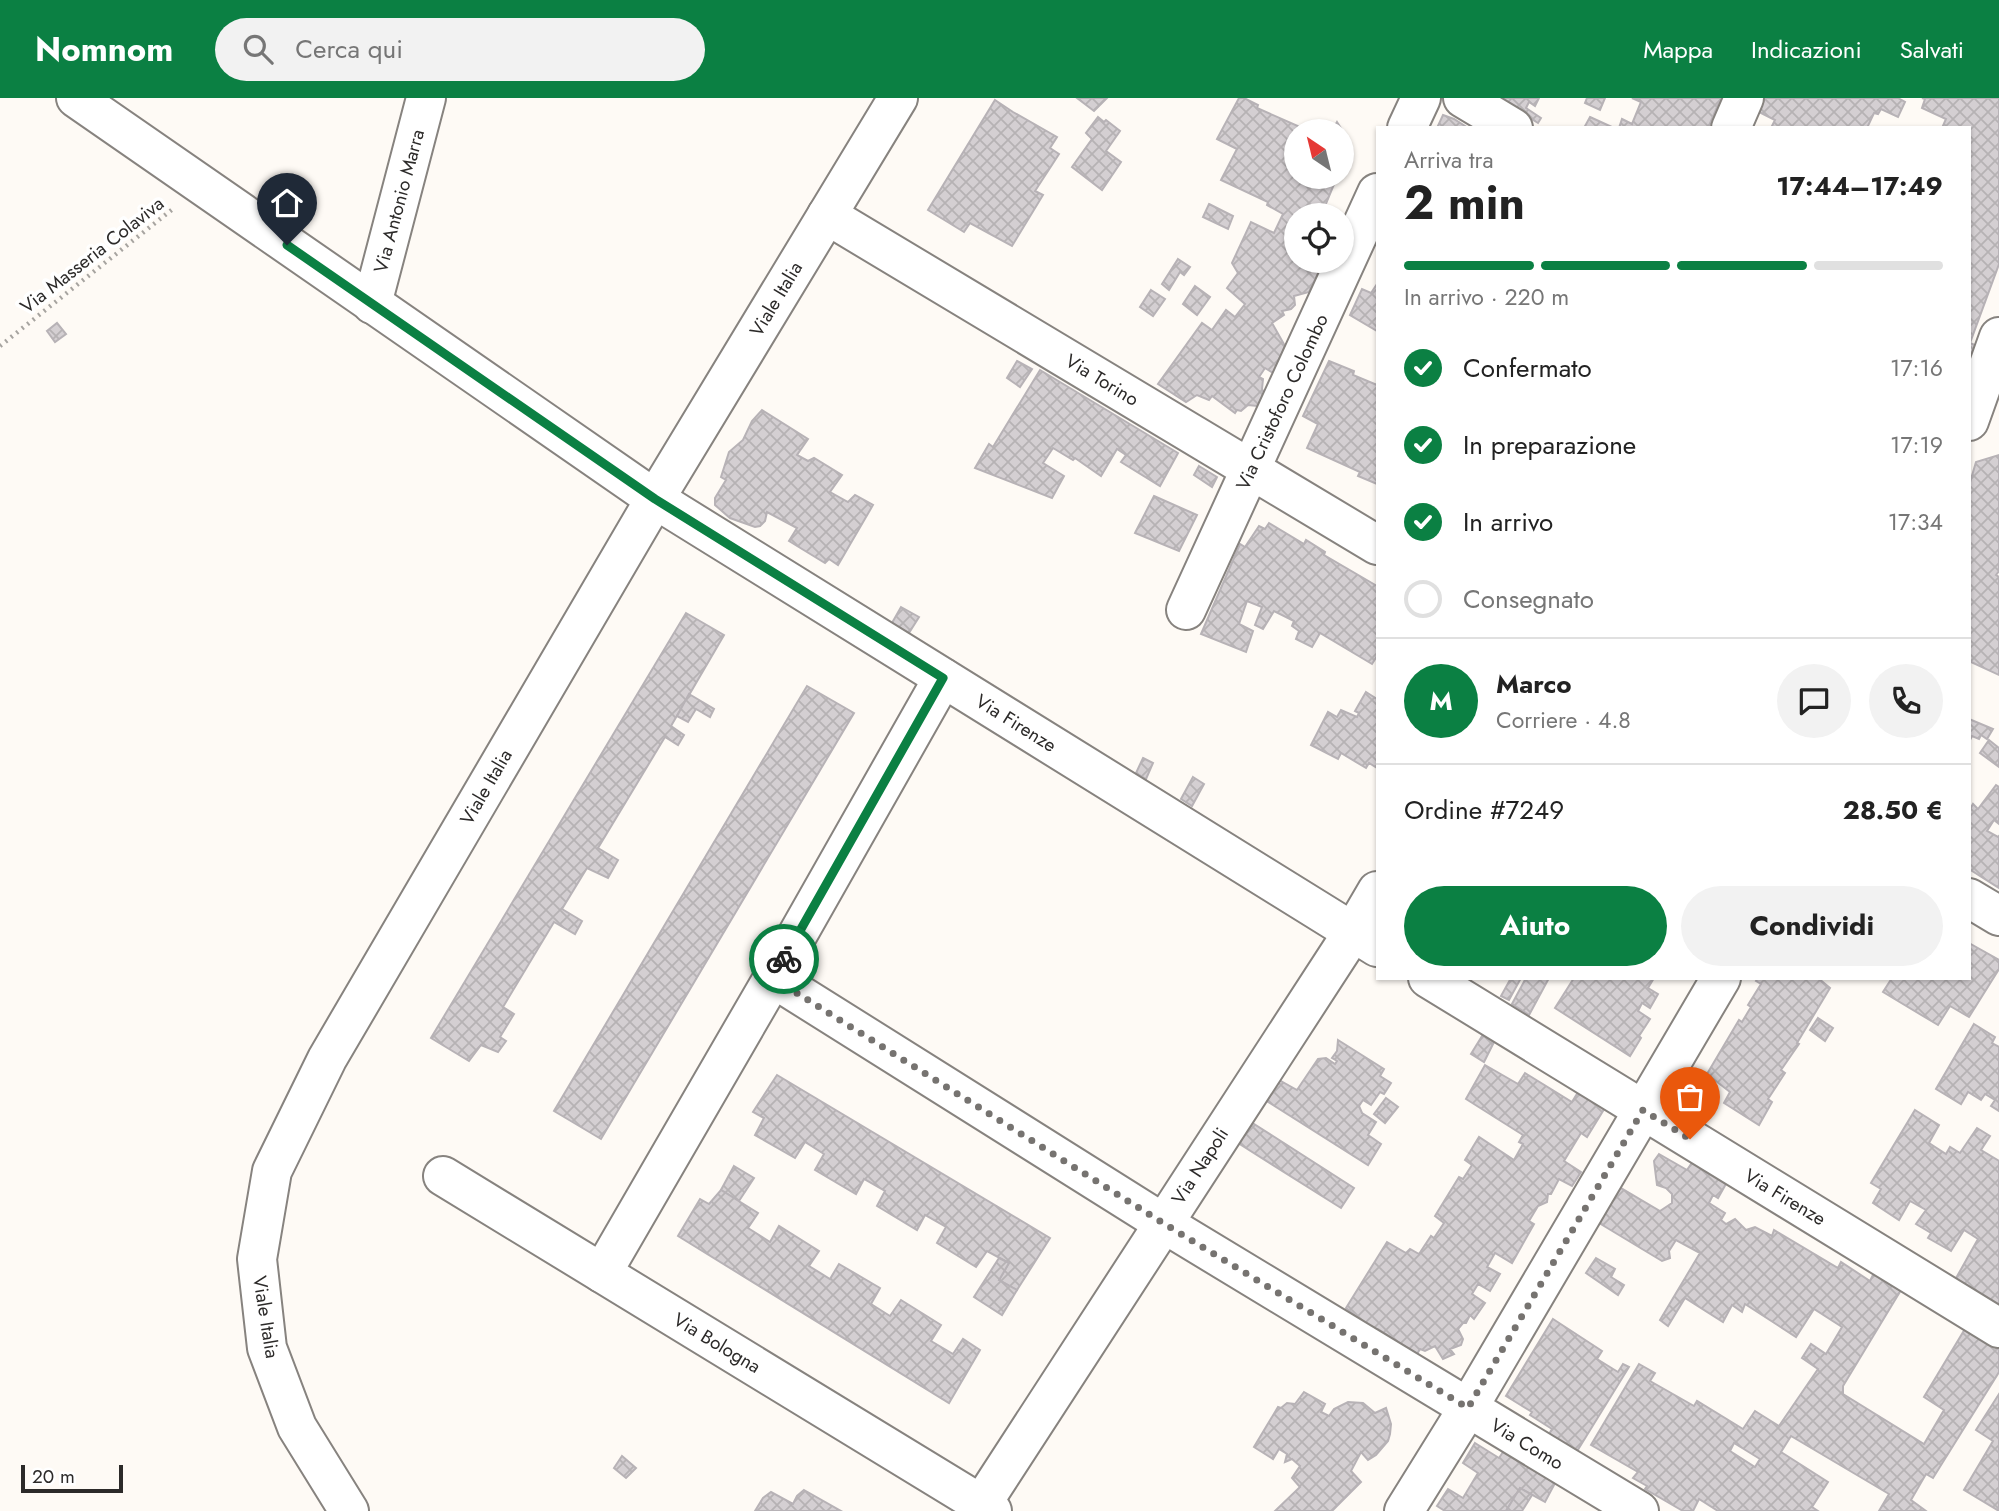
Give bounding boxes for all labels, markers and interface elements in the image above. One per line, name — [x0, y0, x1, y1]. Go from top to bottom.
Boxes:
search box — [215, 18, 705, 81]
text: Nomnom — [35, 26, 173, 73]
icon: search — [239, 30, 277, 68]
text: Cerca qui — [295, 30, 403, 68]
text: Mappa — [1643, 32, 1713, 67]
text: Indicazioni — [1751, 32, 1862, 67]
text: Salvati — [1900, 32, 1964, 67]
north arrow — [1284, 119, 1354, 189]
map controls — [1284, 119, 1354, 273]
street label: Via Antonio Marra — [367, 126, 431, 276]
text: Arriva tra — [1404, 143, 1494, 177]
text: 17:44–17:49 — [1776, 167, 1943, 205]
text: 2 min — [1404, 170, 1525, 236]
pin — [257, 173, 317, 245]
icon: home — [268, 184, 306, 222]
street label: Via Masseria Colaviva — [14, 190, 170, 320]
button: locate — [1284, 203, 1354, 273]
street label: Viale Italia — [743, 256, 809, 342]
text: In arrivo · 220 m — [1404, 280, 1569, 314]
street label: Via Cristoforo Colombo — [1229, 309, 1335, 495]
street label: Via Torino — [1060, 347, 1144, 413]
icon: check — [1404, 349, 1442, 387]
text: Confermato — [1463, 349, 1592, 387]
text: 17:16 — [1890, 351, 1943, 385]
icon: check — [1404, 426, 1442, 464]
text: In preparazione — [1463, 426, 1636, 464]
text: 17:19 — [1890, 428, 1943, 462]
icon: check — [1404, 503, 1442, 541]
text: In arrivo — [1463, 503, 1553, 541]
text: 17:34 — [1888, 505, 1943, 539]
text: Consegnato — [1463, 580, 1594, 618]
button: chat — [1777, 664, 1851, 738]
button: phone — [1869, 664, 1943, 738]
text: Marco — [1496, 665, 1572, 703]
text: M — [1429, 682, 1453, 720]
street label: Via Firenze — [970, 687, 1062, 759]
text: Corriere · 4.8 — [1496, 703, 1631, 737]
street label: Viale Italia — [453, 744, 519, 830]
text: Ordine #7249 — [1404, 791, 1564, 829]
text: 28.50 € — [1843, 791, 1943, 829]
button: Aiuto — [1404, 886, 1667, 966]
button: Condividi — [1681, 886, 1943, 966]
courier — [749, 924, 819, 994]
icon: bike — [765, 940, 803, 978]
pin — [1660, 1067, 1720, 1139]
icon: bag — [1671, 1078, 1709, 1116]
street label: Via Napoli — [1165, 1122, 1235, 1210]
street label: Via Firenze — [1739, 1162, 1831, 1232]
street label: Viale Italia — [246, 1274, 286, 1360]
street label: Via Bologna — [668, 1306, 766, 1380]
street label: Via Como — [1485, 1412, 1569, 1476]
scale bar — [21, 1462, 122, 1494]
text: 20 m — [32, 1463, 75, 1490]

